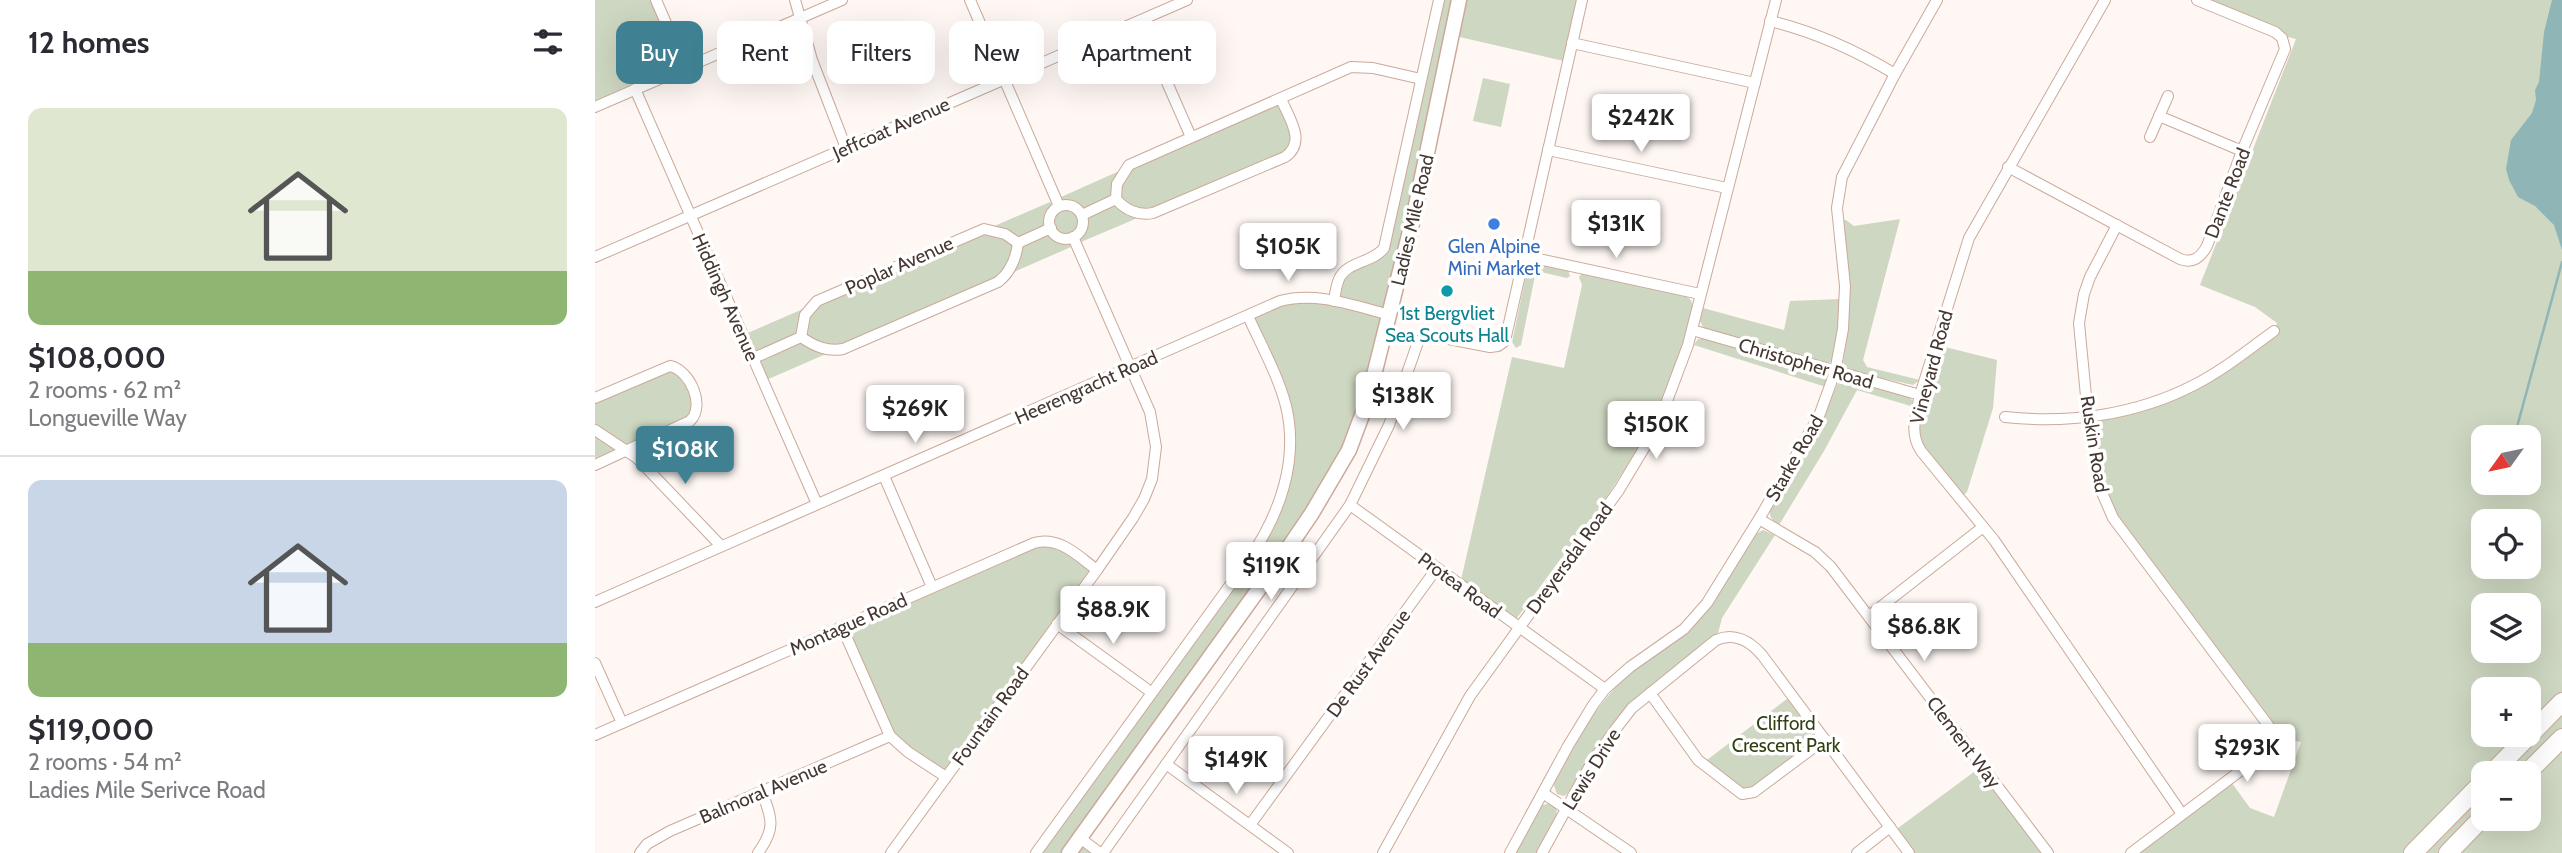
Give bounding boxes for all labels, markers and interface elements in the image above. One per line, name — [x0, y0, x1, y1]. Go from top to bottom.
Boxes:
chip: Buy — [616, 21, 703, 84]
chip: Rent — [717, 21, 813, 84]
chip: Filters — [827, 21, 935, 84]
chip: New — [949, 21, 1044, 84]
chip: Apartment — [1058, 21, 1216, 84]
icon: filters — [529, 23, 567, 61]
text: 12 homes — [28, 24, 150, 61]
street label: Jeffcoat Avenue — [828, 92, 953, 165]
pin: $242K — [1592, 94, 1690, 154]
text: $242K — [1608, 103, 1674, 131]
street label: Dante Road — [2200, 145, 2255, 242]
street label: Ladies Mile Road — [1386, 152, 1439, 288]
icon: home — [235, 153, 361, 279]
pin: $131K — [1567, 201, 1665, 260]
text: $131K — [1587, 209, 1645, 237]
marker: Glen Alpine Mini Market — [1486, 216, 1502, 232]
pin: $105K — [1239, 224, 1337, 283]
street label: Hiddingh Avenue — [687, 230, 764, 365]
street label: Poplar Avenue — [842, 231, 957, 300]
text: $105K — [1256, 232, 1320, 260]
place label: Glen Alpine Mini Market — [1448, 235, 1541, 280]
marker: 1st Bergvliet Sea Scouts Hall — [1439, 283, 1455, 299]
place label: 1st Bergvliet Sea Scouts Hall — [1385, 302, 1510, 347]
street label: Vineyard Road — [1905, 308, 1958, 427]
street label: Christopher Road — [1736, 333, 1876, 394]
text: $108,000 — [28, 339, 166, 376]
street label: Heerengracht Road — [1011, 346, 1161, 429]
pin: $138K — [1354, 372, 1452, 432]
text: 2 rooms · 62 m² — [28, 376, 181, 404]
text: $138K — [1372, 381, 1434, 409]
pin: $269K — [866, 386, 964, 445]
text: $269K — [882, 394, 948, 422]
street label: Ruskin Road — [2076, 394, 2114, 494]
pin: $150K — [1607, 402, 1705, 461]
text: Longueville Way — [28, 404, 187, 432]
text: $150K — [1624, 410, 1688, 438]
street label: Starke Road — [1761, 411, 1828, 505]
north arrow — [2471, 425, 2541, 495]
map controls — [2471, 425, 2541, 831]
pin: $108K — [636, 426, 734, 486]
text: $108K — [652, 435, 718, 463]
street label: Dreyersdal Road — [1521, 498, 1617, 618]
button: locate — [2471, 509, 2541, 579]
icon: home — [235, 525, 361, 651]
pin: $119K — [1222, 542, 1320, 602]
street label: Protea Road — [1414, 547, 1506, 623]
text: $119K — [1242, 551, 1300, 579]
pin: $88.9K — [1056, 586, 1170, 646]
street label: Montague Road — [786, 588, 911, 661]
button: layers — [2471, 593, 2541, 663]
text: $88.9K — [1076, 595, 1150, 623]
pin: $86.8K — [1867, 604, 1981, 663]
street label: De Rust Avenue — [1322, 605, 1415, 722]
text: $86.8K — [1887, 612, 1961, 640]
street label: Fountain Road — [947, 663, 1034, 770]
button: + — [2471, 677, 2541, 747]
street label: Clement Way — [1922, 692, 2006, 793]
text: $119,000 — [28, 711, 154, 748]
park label: Clifford Crescent Park — [1732, 712, 1841, 757]
street label: Lewis Drive — [1557, 724, 1626, 814]
pin: $293K — [2198, 724, 2296, 784]
text: $293K — [2214, 733, 2280, 761]
pin: $149K — [1187, 736, 1285, 796]
text: $149K — [1204, 745, 1268, 773]
text: 2 rooms · 54 m² — [28, 748, 182, 776]
street label: Balmoral Avenue — [696, 754, 831, 829]
button: − — [2471, 761, 2541, 831]
text: Ladies Mile Serivce Road — [28, 776, 266, 804]

